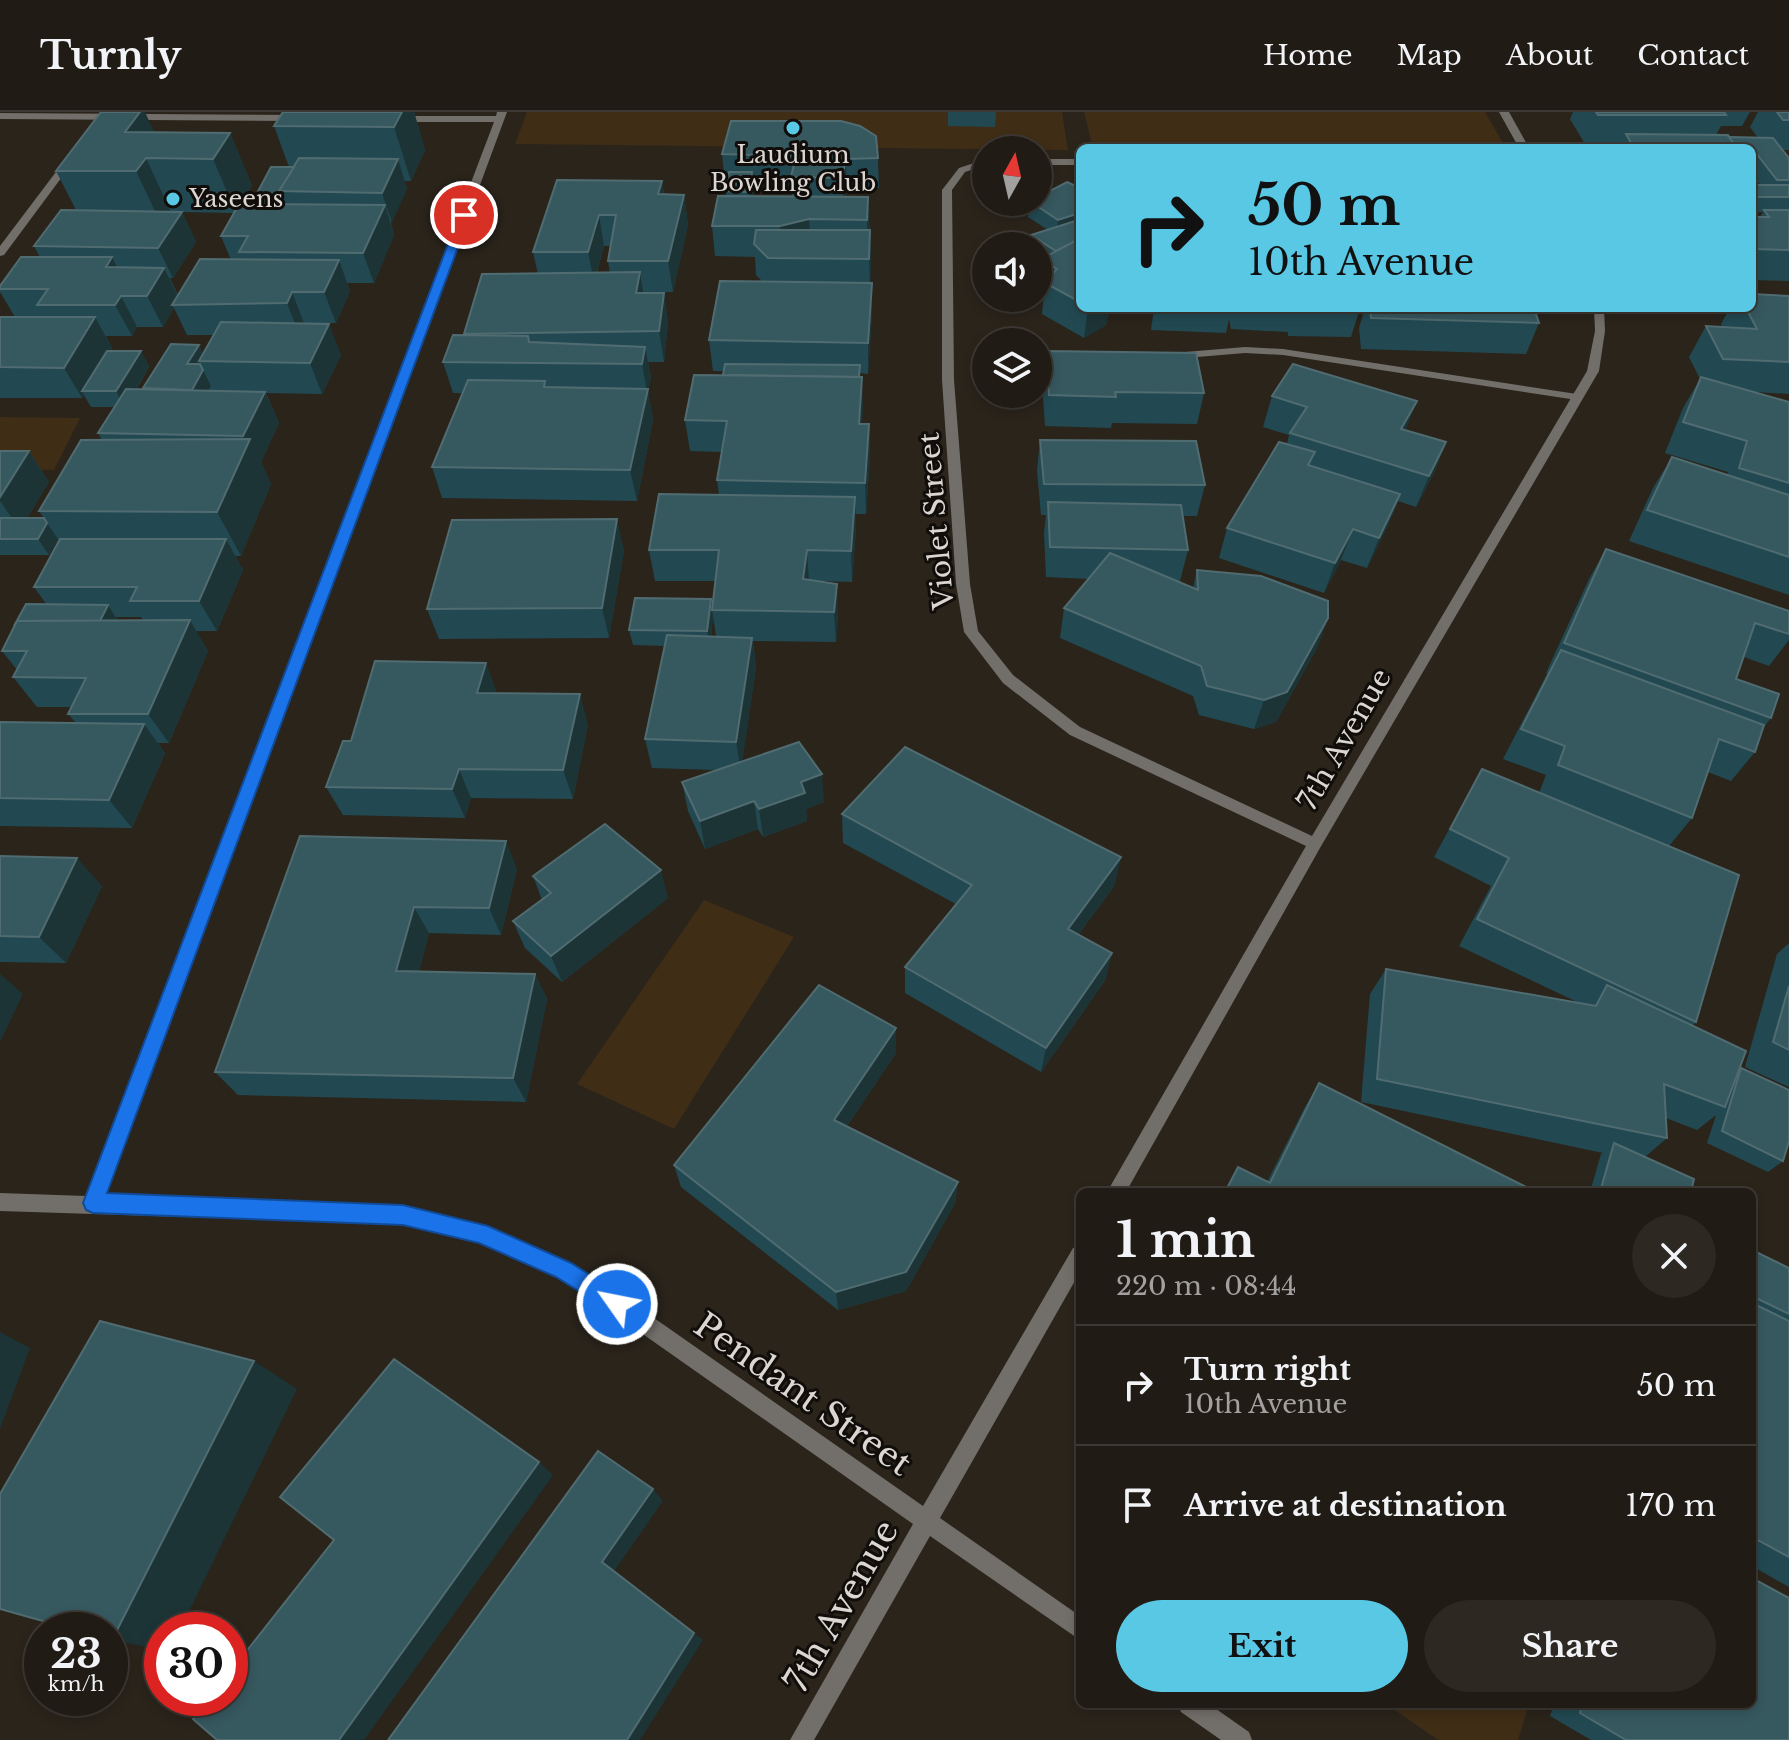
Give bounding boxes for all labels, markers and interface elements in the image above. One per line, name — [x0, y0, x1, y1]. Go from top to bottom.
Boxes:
text: Turnly — [40, 32, 181, 79]
text: Home — [1263, 38, 1353, 73]
text: Map — [1397, 38, 1462, 73]
text: About — [1506, 38, 1593, 73]
text: Contact — [1637, 38, 1749, 73]
marker: Laudium Bowling Club — [784, 119, 802, 137]
north arrow — [972, 136, 1052, 216]
map controls — [972, 136, 1052, 408]
place label: Laudium Bowling Club — [710, 140, 876, 197]
text: 50 m — [1248, 171, 1400, 240]
icon: right — [1116, 176, 1220, 280]
pin — [430, 181, 498, 249]
place label: Yaseens — [188, 184, 283, 213]
marker: Yaseens — [164, 190, 182, 208]
icon: arrive — [442, 193, 486, 237]
button: sound — [972, 232, 1052, 312]
text: 10th Avenue — [1248, 240, 1474, 285]
button: layers — [972, 328, 1052, 408]
street label: Violet Street — [911, 431, 962, 612]
street label: 7th Avenue — [1290, 662, 1399, 816]
text: 1 min — [1116, 1210, 1255, 1270]
button: close — [1632, 1214, 1716, 1298]
position arrow — [575, 1262, 659, 1346]
text: 220 m · 08:44 — [1116, 1270, 1296, 1302]
street label: Pendant Street — [686, 1304, 920, 1485]
text: Turn right — [1184, 1351, 1351, 1388]
icon: right — [1116, 1363, 1160, 1407]
text: 50 m — [1637, 1367, 1716, 1404]
text: 10th Avenue — [1184, 1388, 1347, 1420]
icon: arrive — [1116, 1483, 1160, 1527]
text: Arrive at destination — [1184, 1487, 1507, 1524]
text: 170 m — [1625, 1487, 1716, 1524]
street label: 7th Avenue — [775, 1513, 907, 1699]
button: Exit — [1116, 1600, 1408, 1692]
button: Share — [1424, 1600, 1716, 1692]
speed limit sign: 30 — [144, 1612, 248, 1716]
text: 23 — [50, 1629, 102, 1679]
text: km/h — [48, 1672, 104, 1696]

